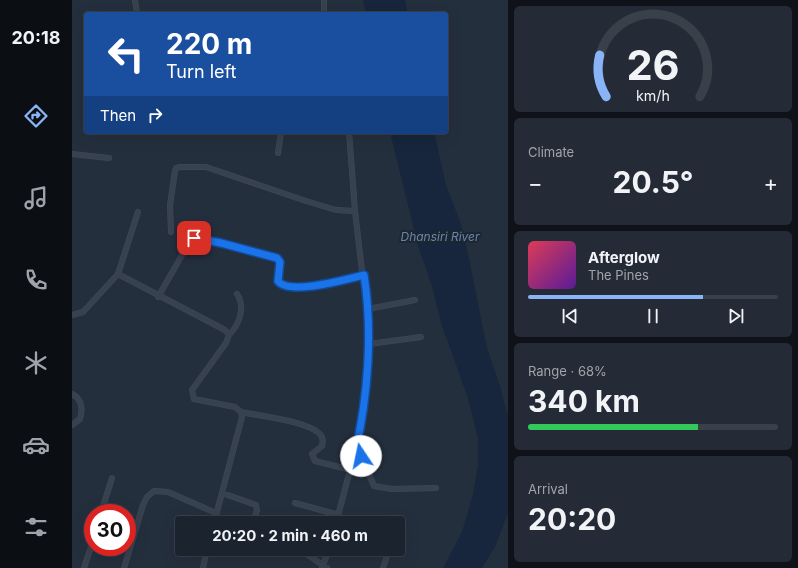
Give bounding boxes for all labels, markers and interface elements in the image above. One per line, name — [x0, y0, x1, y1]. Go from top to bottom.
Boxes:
text: 20:18 — [12, 27, 60, 48]
text: 220 m — [166, 27, 252, 61]
icon: left — [100, 28, 152, 80]
text: 26 — [626, 40, 680, 90]
text: Turn left — [166, 61, 236, 82]
text: km/h — [636, 87, 670, 104]
icon: directions — [22, 102, 50, 130]
icon: right — [144, 104, 166, 126]
text: Then — [100, 106, 136, 125]
text: Climate — [528, 144, 574, 160]
text: 20.5° — [613, 164, 693, 200]
text: − — [528, 170, 543, 196]
text: + — [763, 170, 778, 196]
icon: music — [22, 184, 50, 212]
pin — [177, 221, 211, 255]
icon: arrive — [183, 227, 205, 249]
water label: Dhansiri River — [400, 229, 480, 244]
text: Afterglow — [588, 248, 660, 267]
icon: phone — [22, 266, 50, 294]
text: The Pines — [588, 267, 649, 283]
icon: previous — [559, 305, 581, 327]
icon: pause — [642, 305, 664, 327]
icon: next — [725, 305, 747, 327]
icon: climate — [22, 349, 50, 377]
text: Range · 68% — [528, 363, 607, 379]
text: 340 km — [528, 383, 640, 419]
icon: car — [22, 431, 50, 459]
position arrow — [340, 435, 382, 477]
text: Arrival — [528, 481, 568, 497]
text: 20:20 — [528, 501, 616, 537]
speed limit sign: 30 — [84, 504, 136, 556]
icon: filters — [22, 513, 50, 541]
text: 20:20 · 2 min · 460 m — [212, 526, 368, 545]

